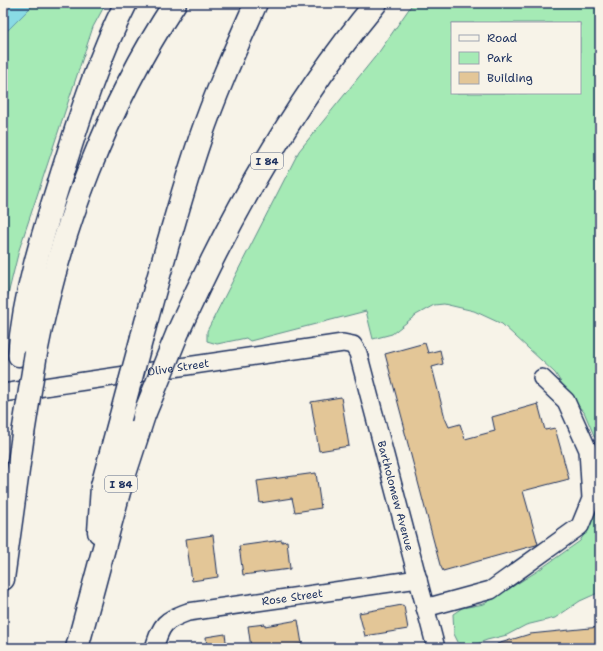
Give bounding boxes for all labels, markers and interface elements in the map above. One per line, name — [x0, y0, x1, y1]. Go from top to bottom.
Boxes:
legend — [451, 22, 581, 94]
text: Road — [487, 30, 518, 46]
text: Park — [487, 50, 513, 66]
text: Building — [487, 70, 533, 86]
road number: I 84 — [251, 153, 283, 169]
street label: Olive Street — [146, 355, 210, 379]
street label: Bartholomew Avenue — [374, 439, 417, 553]
road number: I 84 — [105, 476, 137, 492]
street label: Rose Street — [261, 585, 324, 609]

